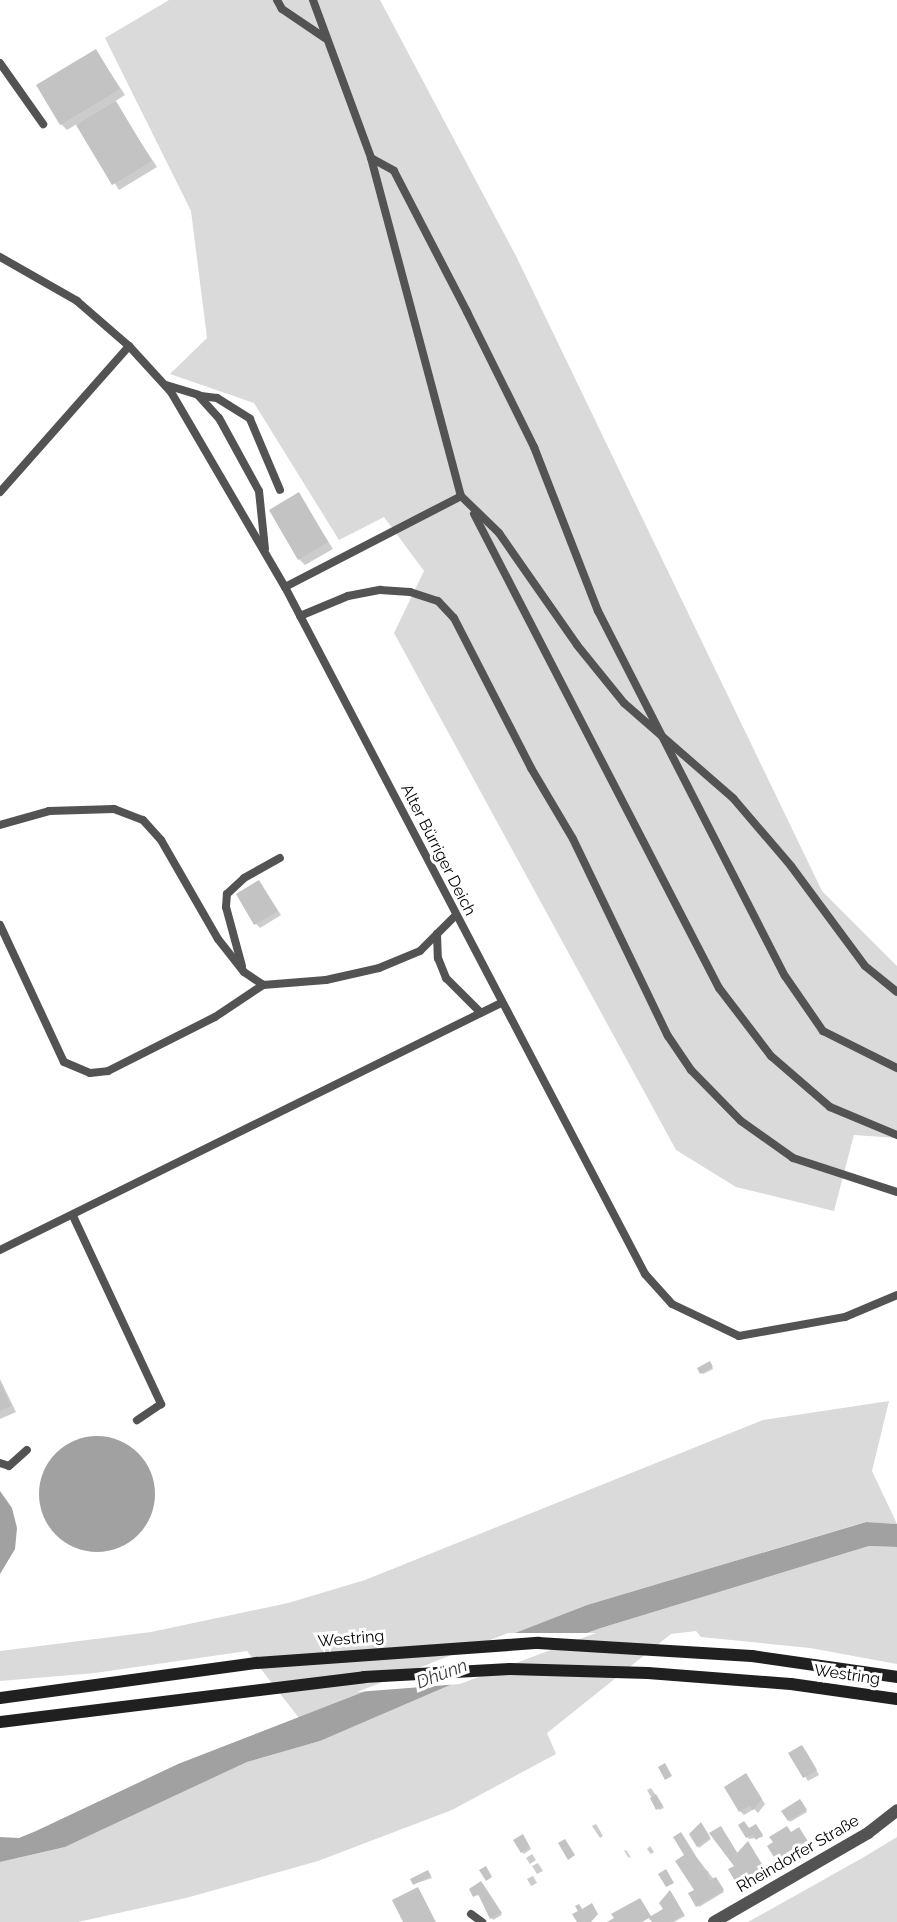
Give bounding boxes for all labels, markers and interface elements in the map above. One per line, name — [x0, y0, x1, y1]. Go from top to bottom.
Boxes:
street label: Alter Bürriger Deich — [396, 781, 480, 919]
street label: Westring — [317, 1627, 385, 1651]
water label: Dhünn — [413, 1654, 471, 1694]
street label: Westring — [813, 1661, 881, 1689]
street label: Rheindorfer Straße — [733, 1811, 863, 1897]

